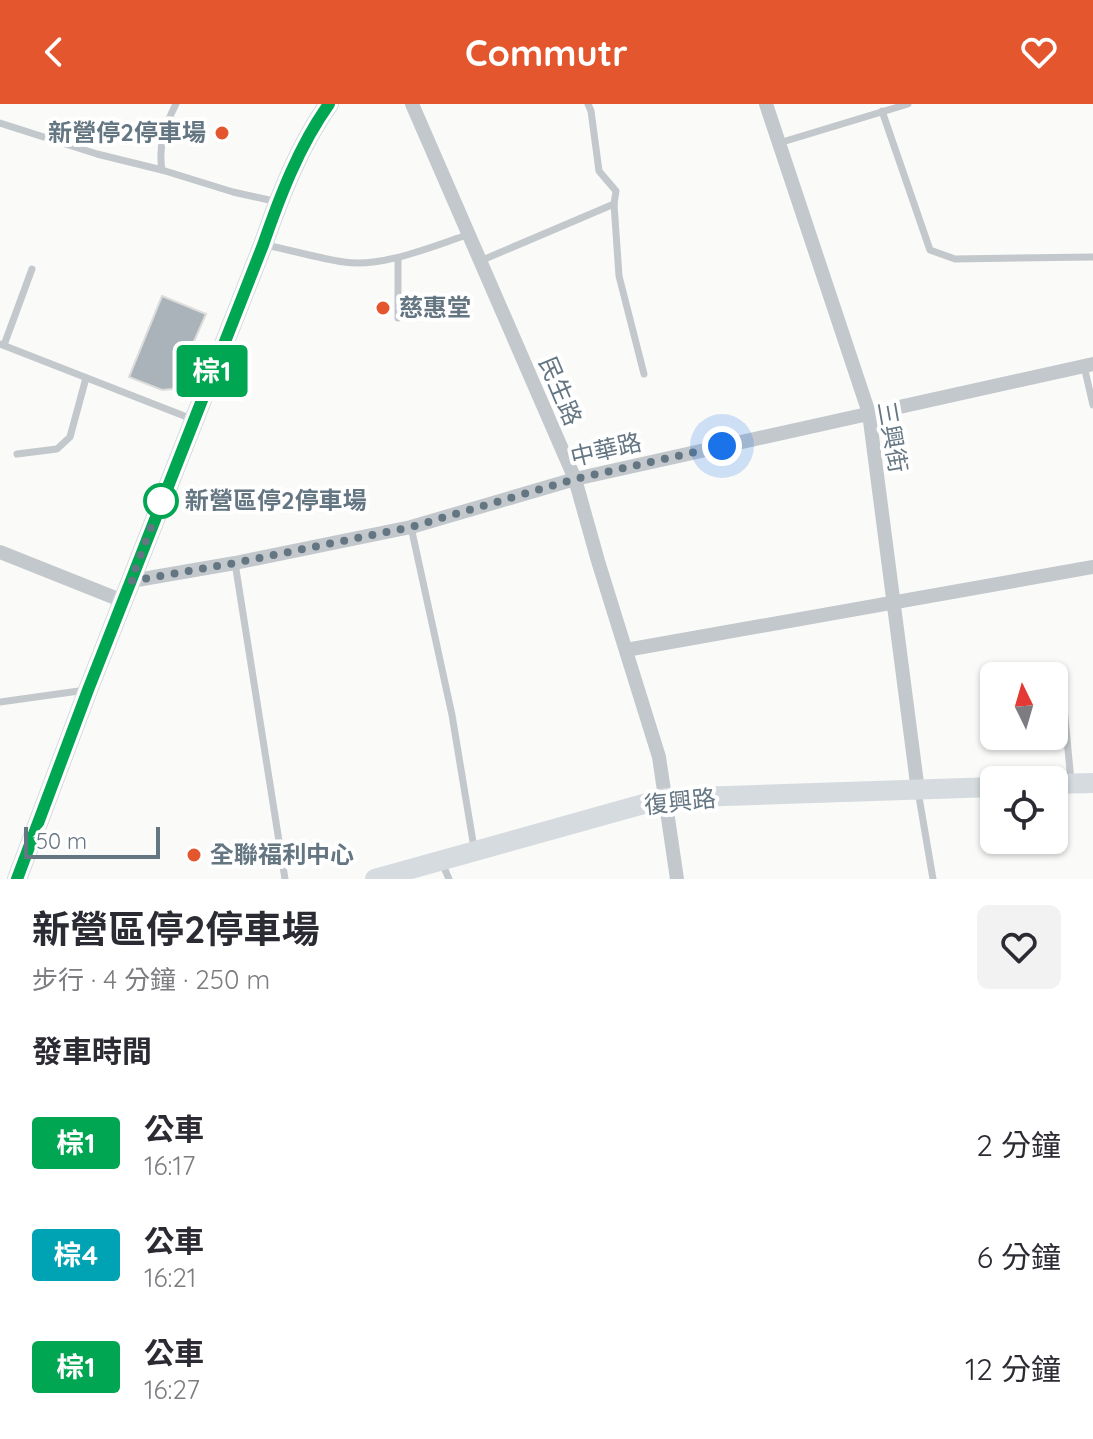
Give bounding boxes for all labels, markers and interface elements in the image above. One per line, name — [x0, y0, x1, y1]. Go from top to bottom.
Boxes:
icon: back — [32, 30, 76, 74]
text: Commutr — [465, 30, 628, 75]
icon: heart — [1017, 30, 1061, 74]
place label: 新營停2停車場 — [48, 117, 206, 147]
marker: 新營停2停車場 — [213, 124, 231, 142]
place label: 慈惠堂 — [399, 292, 471, 322]
marker: 慈惠堂 — [374, 299, 392, 317]
line badge: 棕1 — [176, 345, 248, 397]
street label: 民生路 — [533, 352, 589, 430]
text: 棕1 — [193, 353, 231, 388]
street label: 三興街 — [872, 399, 914, 475]
street label: 中華路 — [567, 426, 644, 472]
your location — [702, 426, 742, 466]
marker: 新營區停2停車場 — [144, 484, 178, 518]
place label: 新營區停2停車場 — [185, 485, 367, 515]
north arrow — [980, 662, 1068, 750]
map controls — [980, 662, 1068, 854]
button: locate — [980, 766, 1068, 854]
street label: 復興路 — [643, 782, 717, 820]
scale bar — [24, 823, 160, 859]
text: 50 m — [36, 827, 87, 855]
place label: 全聯福利中心 — [210, 839, 354, 869]
marker: 全聯福利中心 — [185, 846, 203, 864]
text: 新營區停2停車場 — [32, 905, 320, 953]
button: heart — [977, 905, 1061, 989]
text: 步行 · 4 分鐘 · 250 m — [32, 963, 270, 996]
text: 發車時間 — [32, 1032, 152, 1070]
text: 公車 — [144, 1110, 204, 1148]
text: 棕1 — [57, 1125, 95, 1160]
text: 2 分鐘 — [976, 1126, 1061, 1164]
text: 16:17 — [144, 1149, 195, 1182]
text: 公車 — [144, 1222, 204, 1260]
text: 棕4 — [54, 1237, 98, 1272]
text: 6 分鐘 — [977, 1238, 1061, 1276]
text: 16:21 — [144, 1261, 197, 1294]
text: 公車 — [144, 1334, 204, 1372]
text: 棕1 — [57, 1349, 95, 1384]
text: 12 分鐘 — [965, 1350, 1061, 1388]
text: 16:27 — [144, 1373, 200, 1406]

